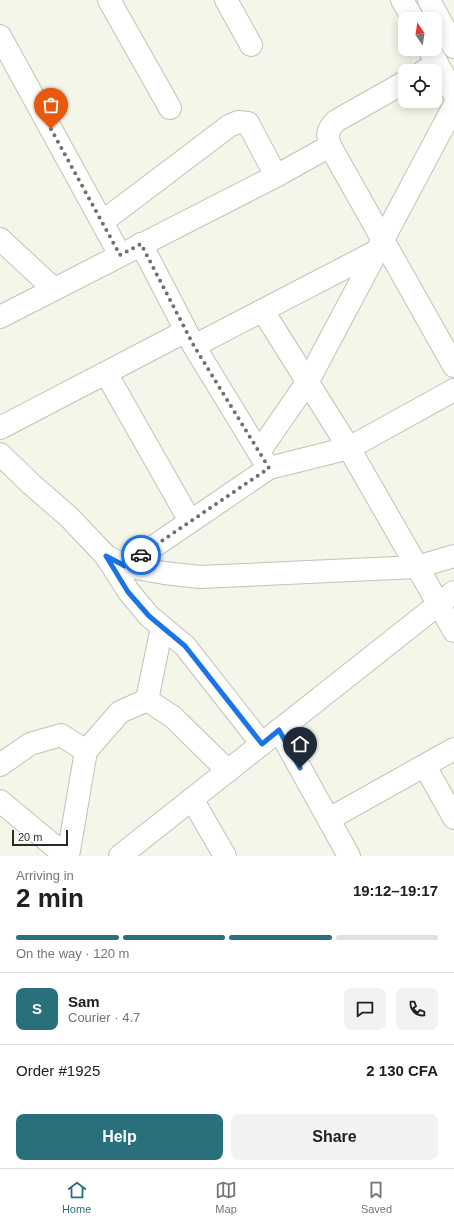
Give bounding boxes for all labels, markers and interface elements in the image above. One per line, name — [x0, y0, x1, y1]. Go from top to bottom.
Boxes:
north arrow — [398, 12, 442, 56]
map controls — [398, 12, 442, 108]
button: locate — [398, 64, 442, 108]
pin — [34, 88, 68, 129]
icon: bag — [40, 94, 62, 116]
courier — [121, 535, 161, 575]
icon: car — [130, 544, 152, 566]
pin — [283, 727, 317, 768]
icon: home — [289, 733, 311, 755]
scale bar — [12, 828, 68, 847]
text: 20 m — [18, 831, 42, 843]
text: Arriving in — [16, 868, 74, 883]
text: 19:12–19:17 — [353, 882, 438, 899]
text: 2 min — [16, 883, 84, 913]
text: On the way · 120 m — [16, 946, 129, 961]
button: chat — [344, 988, 386, 1030]
button: phone — [396, 988, 438, 1030]
text: Sam — [68, 993, 100, 1010]
text: S — [32, 1000, 42, 1017]
text: Courier · 4.7 — [68, 1010, 140, 1025]
text: Order #1925 — [16, 1062, 100, 1079]
text: 2 130 CFA — [366, 1062, 438, 1079]
button: Help — [16, 1114, 223, 1160]
button: Share — [231, 1114, 438, 1160]
tab: Home — [62, 1179, 91, 1215]
tab: Map — [215, 1179, 237, 1215]
tab: Saved — [361, 1179, 392, 1215]

